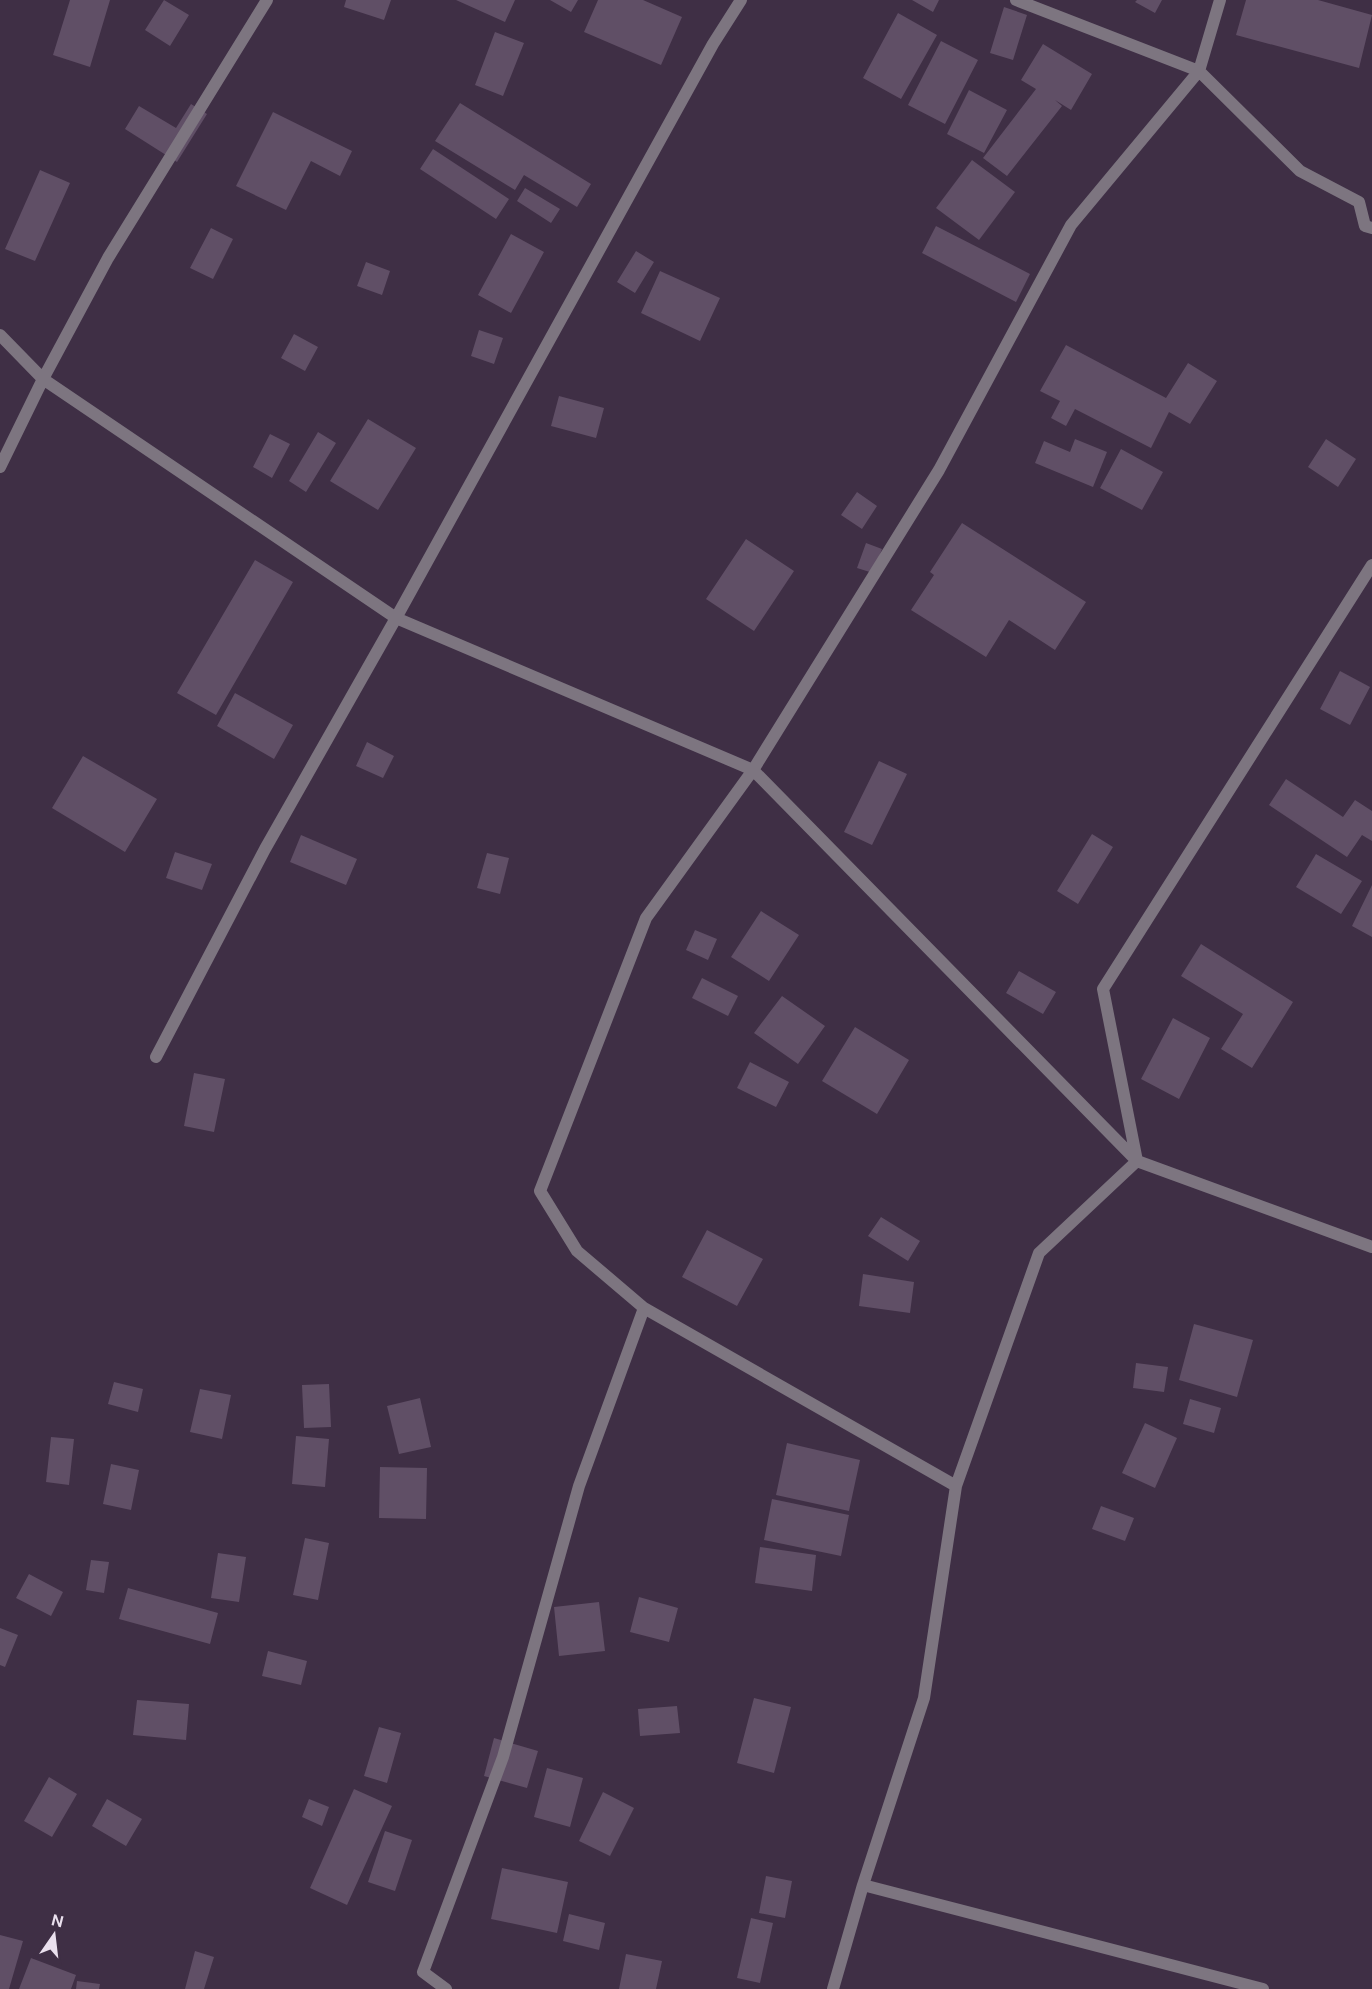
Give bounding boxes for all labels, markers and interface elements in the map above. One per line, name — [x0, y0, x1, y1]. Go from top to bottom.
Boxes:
north arrow — [24, 1905, 84, 1965]
text: N — [49, 1909, 66, 1933]

